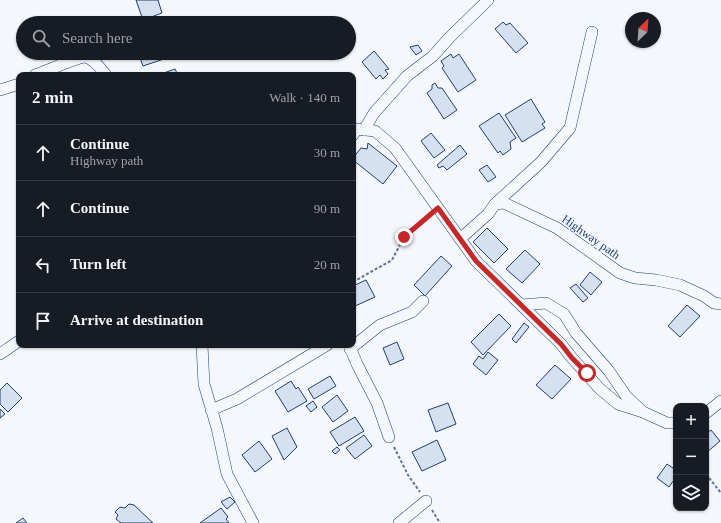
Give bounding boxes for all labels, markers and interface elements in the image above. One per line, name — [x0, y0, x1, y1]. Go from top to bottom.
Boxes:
north arrow — [625, 12, 661, 48]
search box — [16, 16, 356, 60]
icon: search — [30, 27, 52, 49]
text: Search here — [62, 30, 132, 46]
text: 2 min — [32, 88, 73, 107]
text: Walk · 140 m — [269, 90, 340, 105]
text: Continue — [70, 136, 129, 152]
icon: ahead — [32, 142, 54, 164]
text: 30 m — [314, 145, 340, 160]
text: Highway path — [70, 153, 143, 168]
icon: ahead — [32, 198, 54, 220]
text: Continue — [70, 200, 129, 216]
text: 90 m — [314, 201, 340, 216]
street label: Highway path — [559, 212, 623, 262]
route end — [395, 228, 413, 246]
icon: left — [32, 254, 54, 276]
text: Turn left — [70, 256, 127, 272]
text: 20 m — [314, 257, 340, 272]
icon: arrive — [32, 310, 54, 332]
text: Arrive at destination — [70, 312, 203, 328]
route start — [578, 364, 596, 382]
map controls — [673, 403, 709, 511]
button: + — [673, 403, 709, 439]
button: − — [673, 439, 709, 475]
button: layers — [673, 475, 709, 511]

